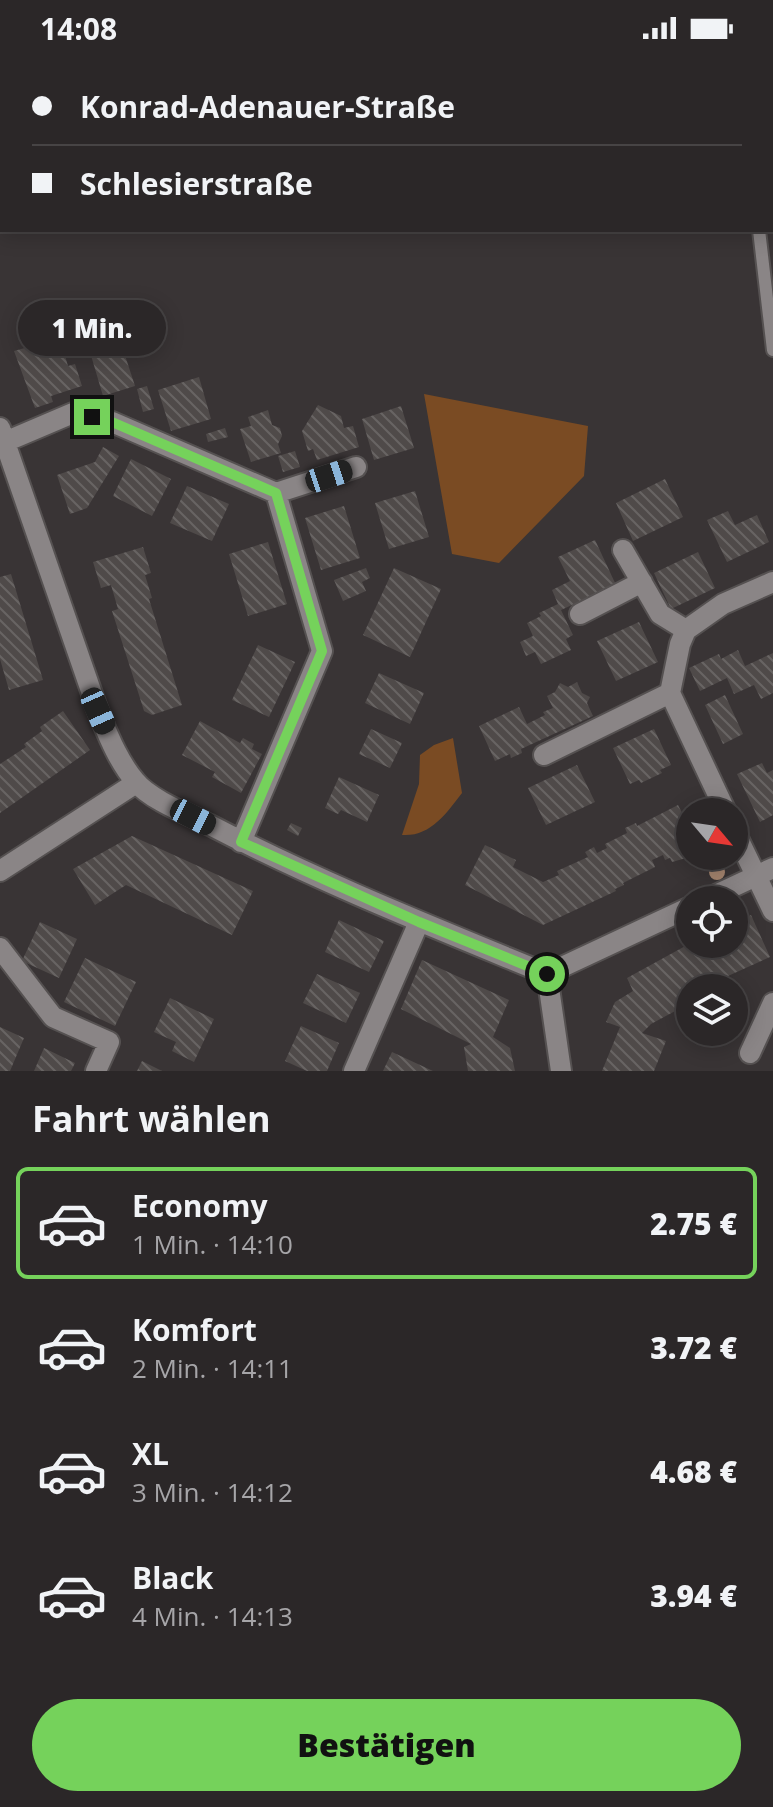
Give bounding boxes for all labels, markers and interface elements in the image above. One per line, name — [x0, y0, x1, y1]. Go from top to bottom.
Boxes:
text: 14:08 — [40, 8, 117, 49]
text: Konrad-Adenauer-Straße — [80, 86, 455, 127]
text: Schlesierstraße — [80, 163, 313, 204]
callout: 1 Min. — [18, 301, 166, 357]
text: 1 Min. — [52, 310, 132, 346]
route end — [74, 399, 110, 435]
car — [302, 457, 356, 495]
car — [77, 684, 119, 738]
car — [166, 795, 220, 839]
north arrow — [676, 798, 748, 870]
map controls — [676, 798, 748, 1046]
button: locate — [676, 886, 748, 958]
route start — [529, 956, 565, 992]
button: layers — [676, 974, 748, 1046]
text: Fahrt wählen — [32, 1094, 271, 1143]
text: Economy — [132, 1185, 268, 1226]
icon: car — [36, 1187, 108, 1259]
text: 2.75 € — [650, 1203, 737, 1244]
text: 1 Min. · 14:10 — [132, 1226, 293, 1262]
text: Komfort — [132, 1309, 257, 1350]
icon: car — [36, 1311, 108, 1383]
text: 3.72 € — [650, 1327, 737, 1368]
text: 2 Min. · 14:11 — [132, 1350, 293, 1386]
text: XL — [132, 1433, 169, 1474]
icon: car — [36, 1435, 108, 1507]
text: 4.68 € — [650, 1451, 737, 1492]
text: 3 Min. · 14:12 — [132, 1474, 293, 1510]
text: Black — [132, 1557, 213, 1598]
icon: car — [36, 1559, 108, 1631]
text: 3.94 € — [650, 1575, 737, 1616]
text: 4 Min. · 14:13 — [132, 1598, 293, 1634]
button: Bestätigen — [32, 1699, 741, 1791]

